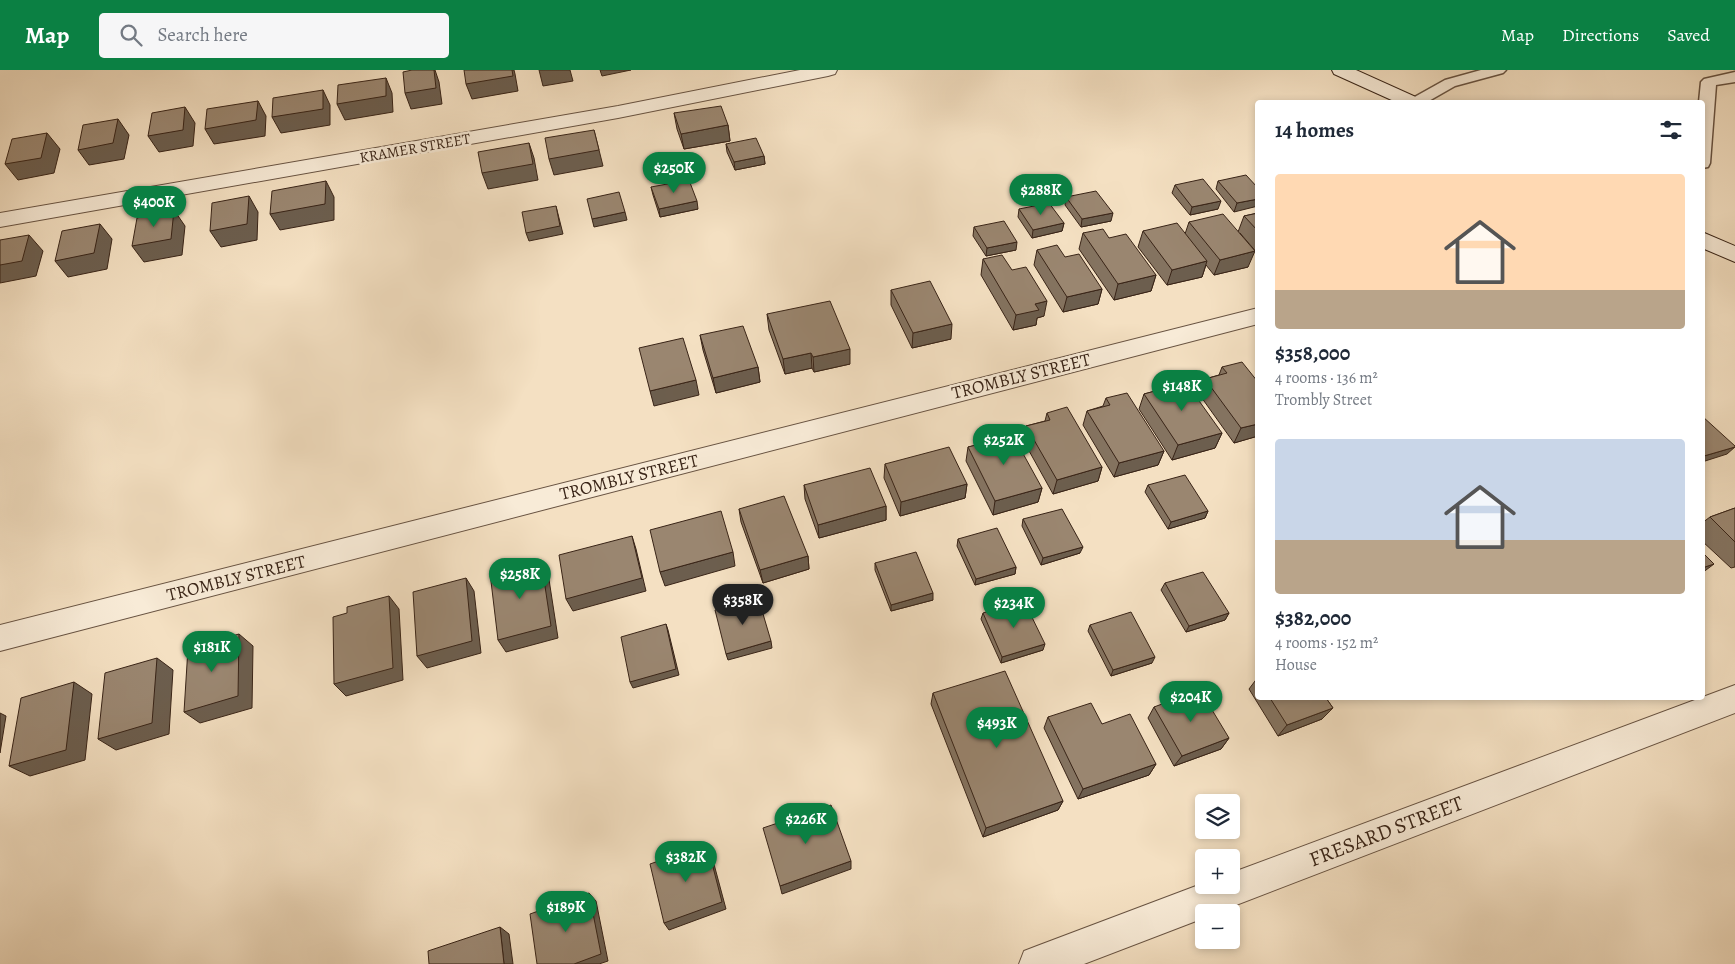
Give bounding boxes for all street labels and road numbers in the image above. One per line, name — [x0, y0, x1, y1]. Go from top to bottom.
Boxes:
street label: KRAMER STREET — [358, 128, 473, 168]
street label: TROMBLY STREET — [949, 347, 1093, 405]
street label: TROMBLY STREET — [557, 448, 701, 506]
street label: TROMBLY STREET — [164, 549, 308, 607]
street label: FRESARD STREET — [1305, 789, 1468, 873]

